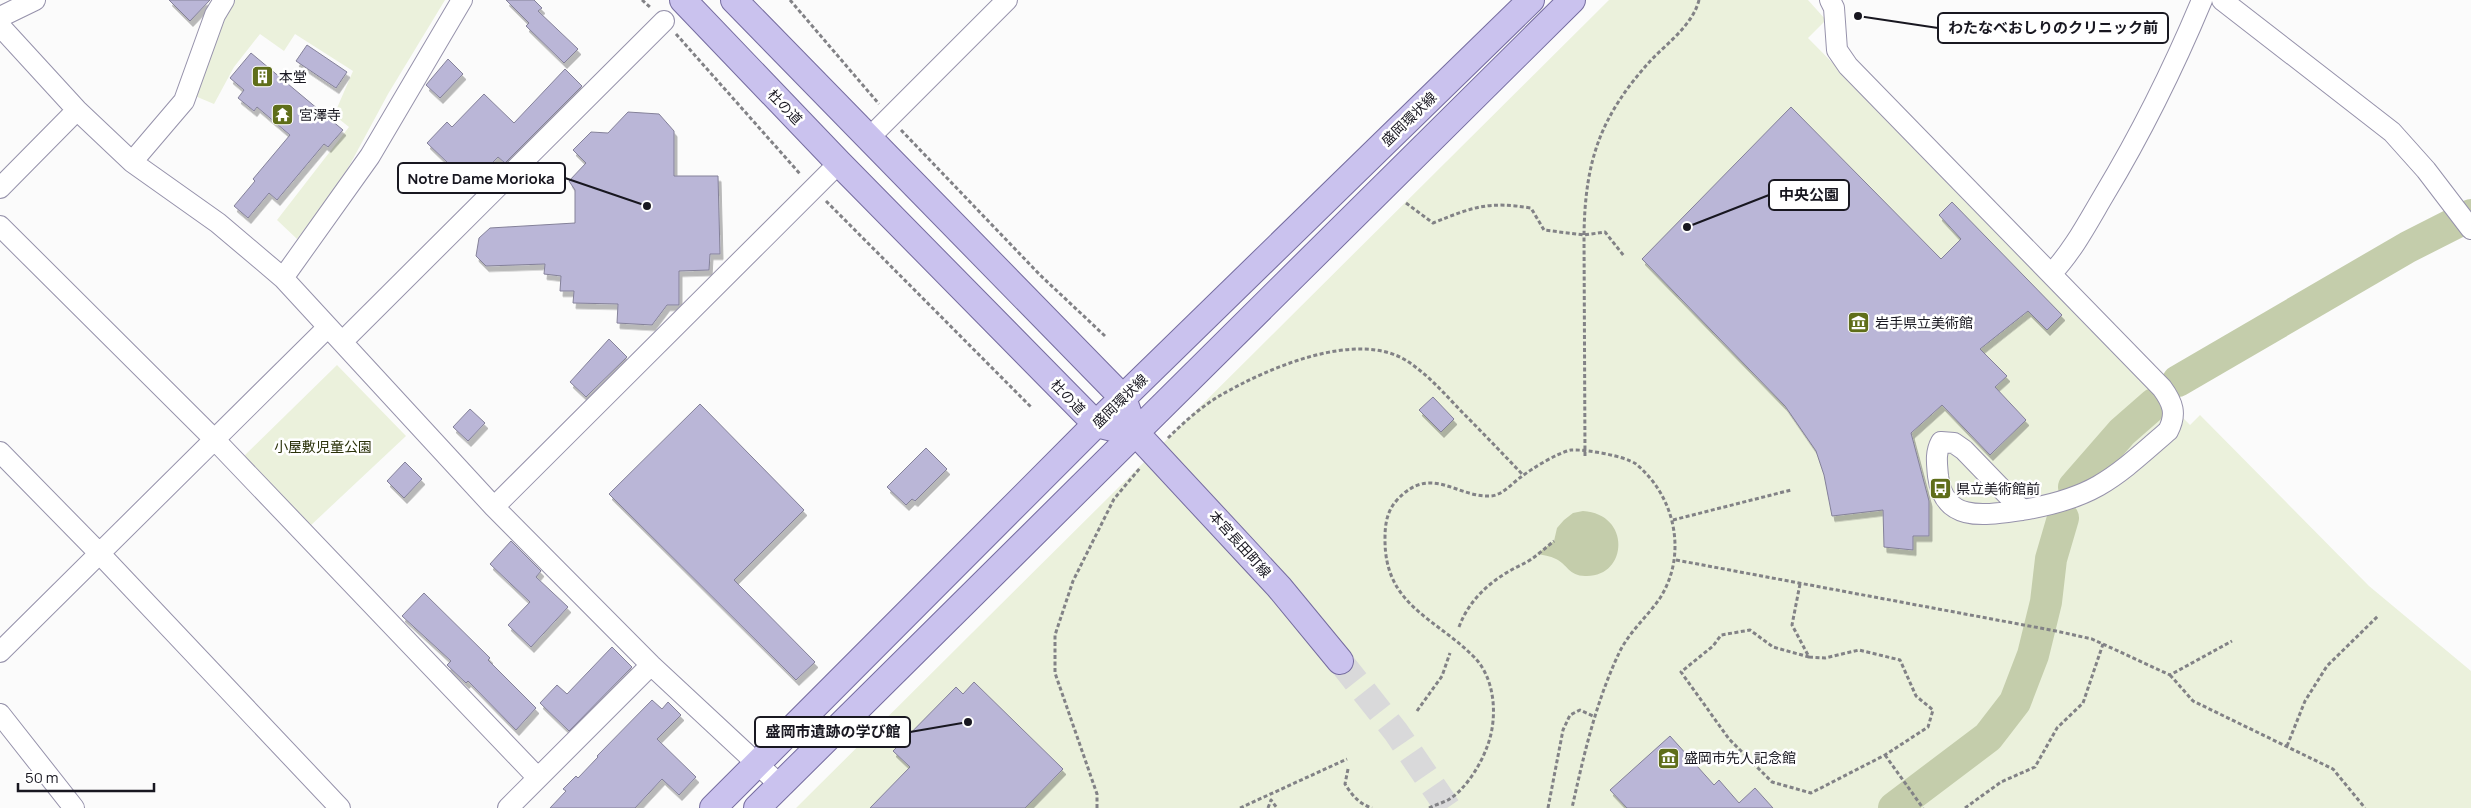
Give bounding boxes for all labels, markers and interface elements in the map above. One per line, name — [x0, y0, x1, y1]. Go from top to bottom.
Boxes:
callout: わたなべおしりのクリニック前 — [1938, 13, 2168, 43]
text: わたなべおしりのクリニック前 — [1948, 17, 2158, 38]
building icon: 本堂 — [251, 65, 275, 89]
place label: 本堂 — [279, 67, 307, 86]
street label: 杜の道 — [764, 85, 807, 128]
street label: 盛岡環状線 — [1377, 87, 1440, 150]
temple icon: 宮澤寺 — [271, 103, 295, 127]
place label: 宮澤寺 — [299, 105, 341, 124]
callout: Notre Dame Morioka — [398, 163, 565, 193]
text: Notre Dame Morioka — [407, 168, 555, 189]
callout: 中央公園 — [1769, 180, 1849, 210]
text: 中央公園 — [1779, 184, 1839, 205]
museum icon: 岩手県立美術館 — [1847, 311, 1871, 335]
place label: 岩手県立美術館 — [1875, 313, 1973, 332]
street label: 盛岡環状線 — [1088, 369, 1151, 432]
street label: 杜の道 — [1047, 375, 1090, 418]
park label: 小屋敷児童公園 — [274, 437, 372, 456]
bus stop icon: 県立美術館前 — [1928, 477, 1952, 501]
place label: 県立美術館前 — [1956, 479, 2040, 498]
street label: 本宮長田町線 — [1205, 506, 1276, 581]
callout: 盛岡市遺跡の学び館 — [755, 717, 910, 747]
text: 盛岡市遺跡の学び館 — [765, 721, 901, 742]
museum icon: 盛岡市先人記念館 — [1656, 746, 1680, 770]
place label: 盛岡市先人記念館 — [1684, 748, 1796, 767]
scale bar — [18, 760, 154, 792]
text: 50 m — [25, 767, 59, 788]

